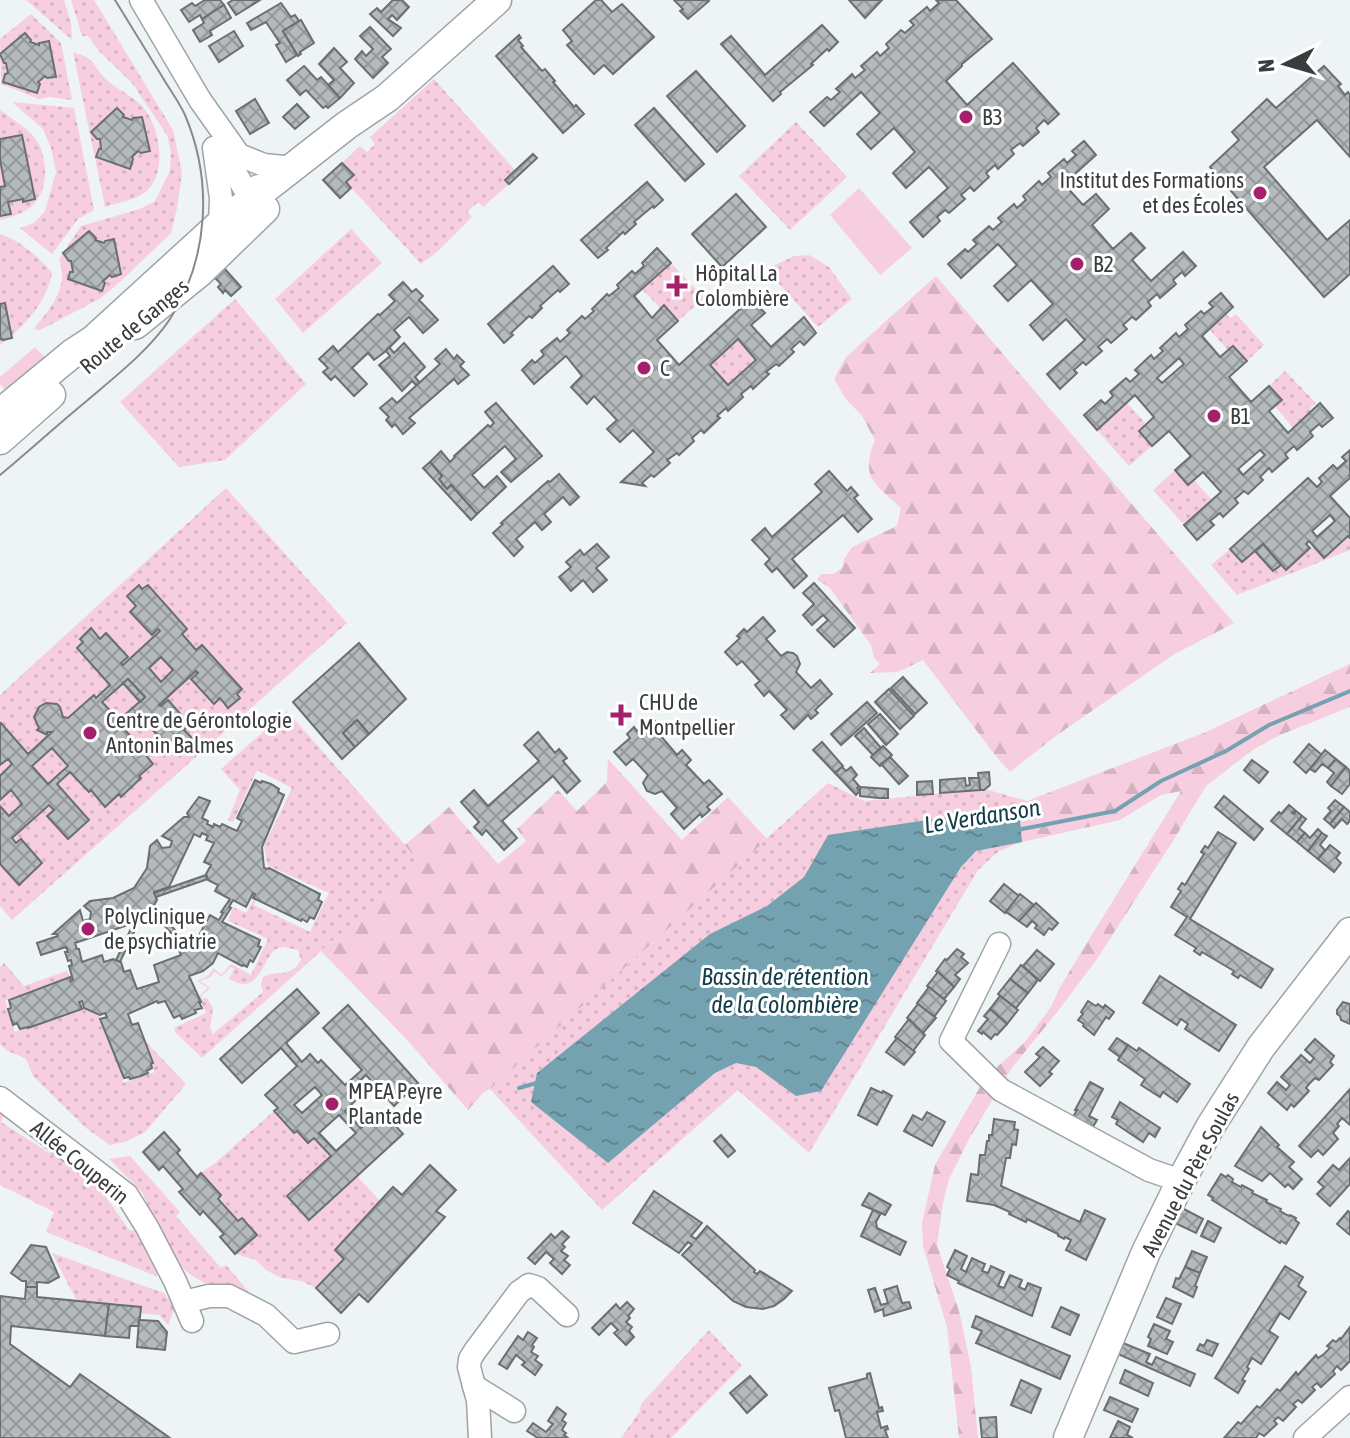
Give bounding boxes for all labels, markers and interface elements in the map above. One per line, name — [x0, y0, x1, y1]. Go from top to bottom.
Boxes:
north arrow — [1246, 24, 1326, 104]
text: N — [1253, 58, 1280, 73]
place label: B3 — [982, 104, 1003, 130]
marker: B3 — [957, 108, 975, 126]
place label: Institut des Formations et des Écoles — [1060, 167, 1244, 218]
marker: Institut des Formations et des Écoles — [1251, 184, 1269, 202]
place label: B2 — [1093, 251, 1114, 277]
marker: B2 — [1068, 255, 1086, 273]
place label: Hôpital La Colombière — [695, 260, 789, 311]
street label: Route de Ganges — [74, 273, 194, 379]
marker: Hôpital La Colombière — [666, 275, 688, 297]
place label: C — [660, 355, 670, 381]
marker: C — [635, 359, 653, 377]
place label: B1 — [1230, 403, 1251, 429]
marker: B1 — [1205, 407, 1223, 425]
place label: CHU de Montpellier — [639, 689, 735, 740]
marker: CHU de Montpellier — [610, 704, 632, 726]
place label: Centre de Gérontologie Antonin Balmes — [106, 707, 292, 758]
marker: Centre de Gérontologie Antonin Balmes — [81, 724, 99, 742]
water label: Le Verdanson — [922, 793, 1042, 839]
place label: Polyclinique de psychiatrie — [104, 903, 216, 954]
marker: Polyclinique de psychiatrie — [79, 920, 97, 938]
water label: Bassin de rétention de la Colombière — [701, 963, 869, 1018]
place label: MPEA Peyre Plantade — [348, 1078, 443, 1129]
street label: Avenue du Père Soulas — [1136, 1087, 1244, 1260]
marker: MPEA Peyre Plantade — [323, 1095, 341, 1113]
street label: Allée Couperin — [26, 1115, 134, 1209]

